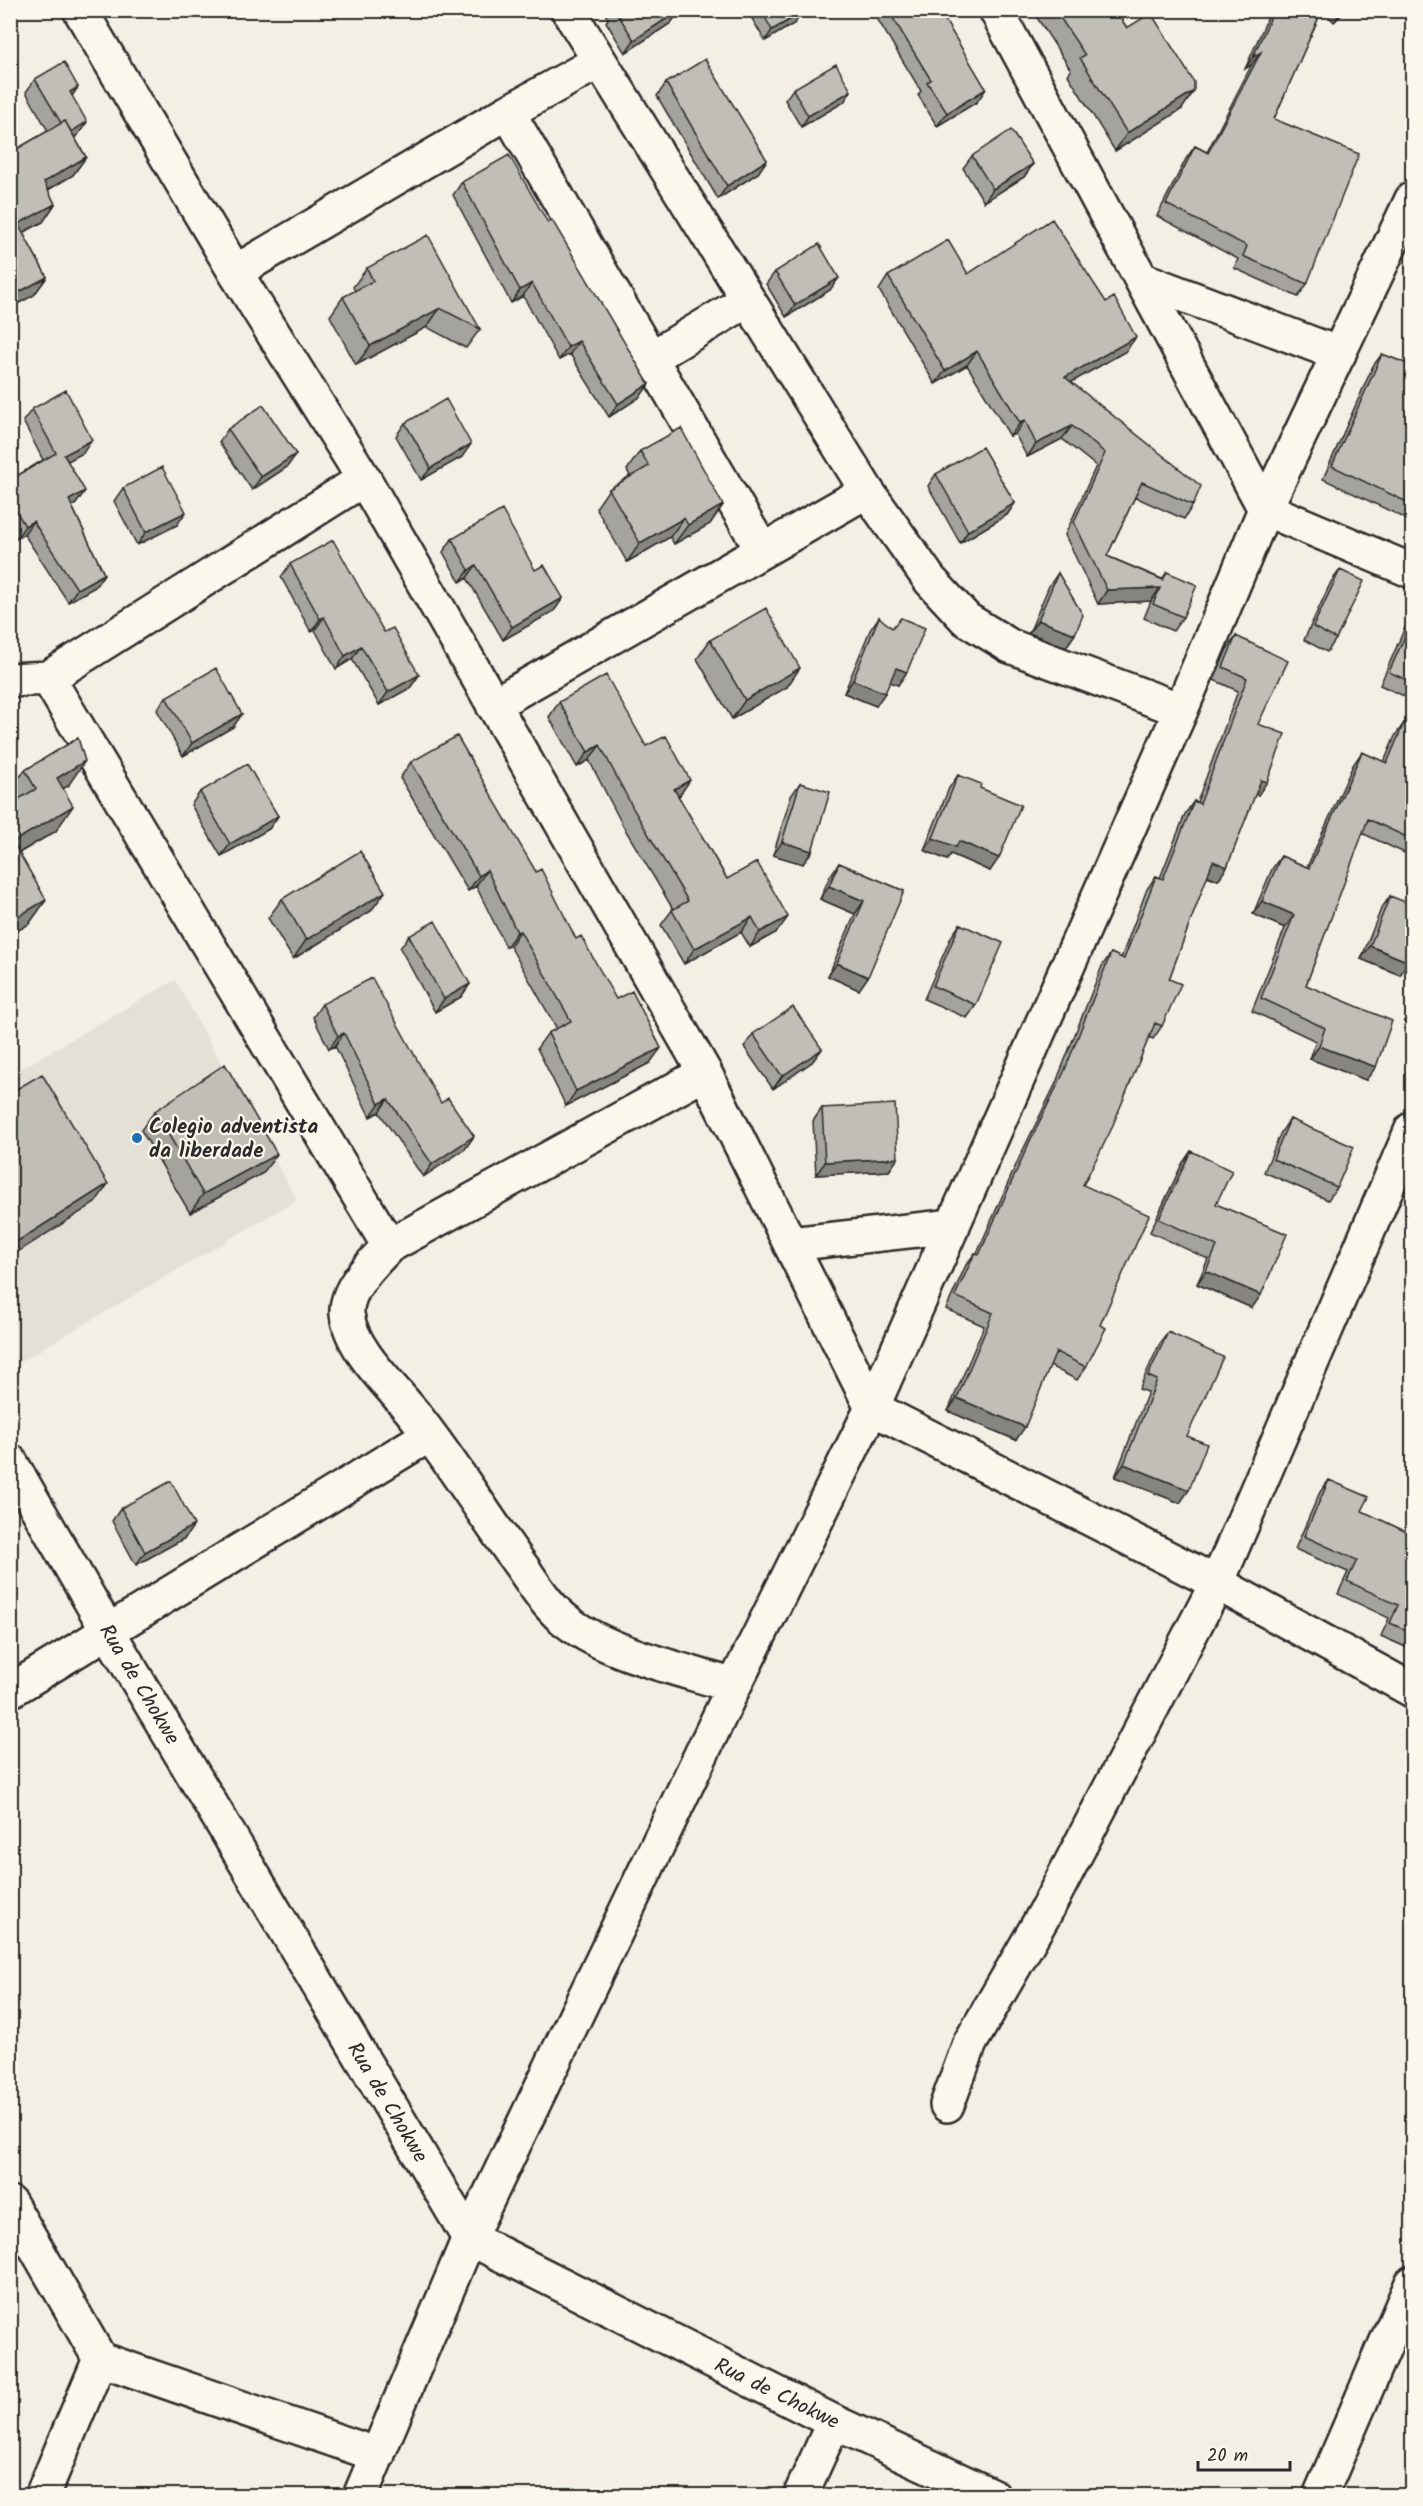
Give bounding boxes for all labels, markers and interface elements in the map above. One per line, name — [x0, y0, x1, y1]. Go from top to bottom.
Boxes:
place label: Colegio adventista da liberdade — [149, 1111, 319, 1168]
marker: Colegio adventista da liberdade — [130, 1131, 144, 1145]
street label: Rua de Chokwe — [90, 1618, 188, 1752]
street label: Rua de Chokwe — [338, 2036, 436, 2170]
street label: Rua de Chokwe — [708, 2350, 845, 2439]
scale bar — [1198, 2434, 1290, 2472]
text: 20 m — [1207, 2442, 1248, 2471]

